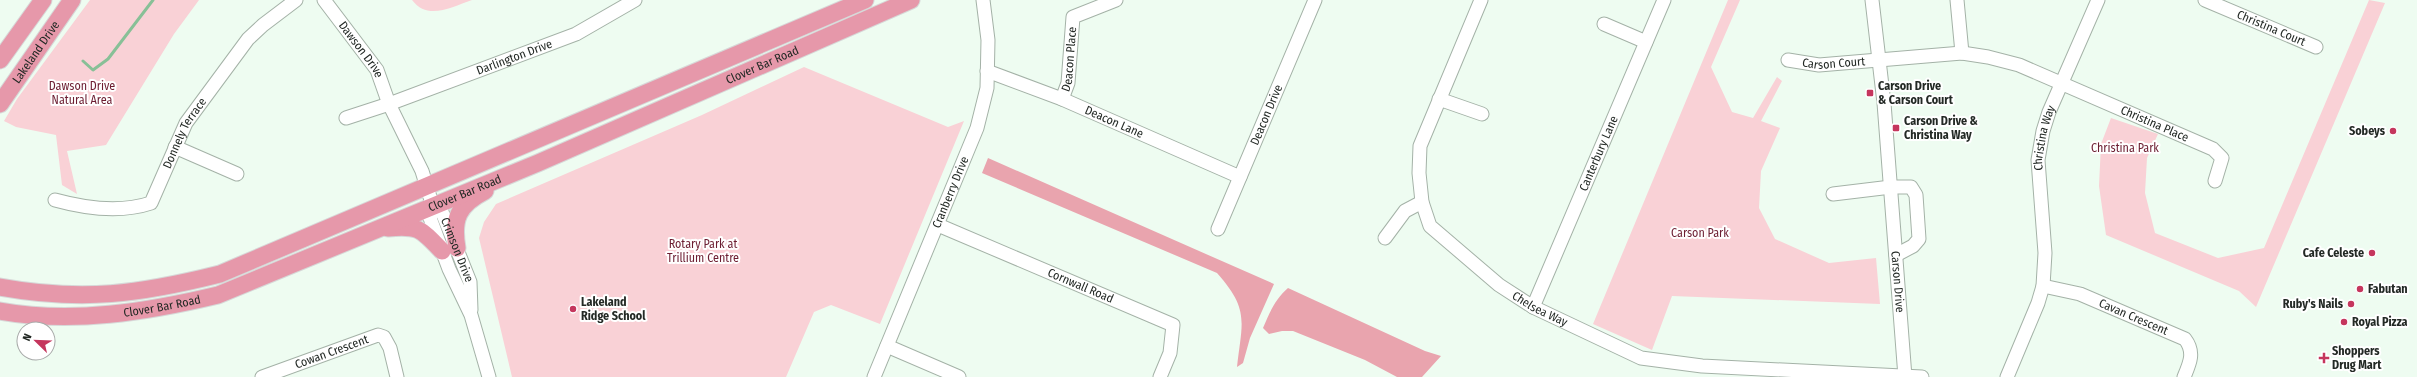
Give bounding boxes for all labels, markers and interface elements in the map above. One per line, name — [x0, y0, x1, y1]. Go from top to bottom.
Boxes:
street label: Christina Court — [2235, 7, 2308, 49]
street label: Lakeland Drive — [9, 18, 62, 86]
street label: Dawson Drive — [336, 19, 386, 79]
street label: Deacon Place — [1058, 26, 1079, 94]
street label: Darlington Drive — [474, 37, 554, 78]
street label: Clover Bar Road — [724, 43, 801, 87]
street label: Carson Court — [1801, 54, 1866, 72]
park label: Dawson Drive Natural Area — [49, 79, 115, 107]
place label: Carson Drive & Carson Court — [1878, 79, 1954, 107]
street label: Deacon Drive — [1247, 82, 1285, 147]
marker: Carson Drive & Carson Court — [1865, 88, 1875, 98]
street label: Donnely Terrace — [160, 95, 209, 171]
street label: Deacon Lane — [1083, 103, 1146, 141]
street label: Christina Way — [2031, 103, 2058, 171]
street label: Christina Place — [2118, 103, 2191, 145]
street label: Canterbury Lane — [1576, 114, 1621, 193]
place label: Carson Drive & Christina Way — [1904, 114, 1979, 142]
marker: Carson Drive & Christina Way — [1891, 123, 1901, 133]
place label: Sobeys — [2349, 124, 2386, 138]
marker: Sobeys — [2388, 126, 2398, 136]
park label: Christina Park — [2091, 141, 2159, 155]
street label: Cranberry Drive — [929, 154, 972, 230]
street label: Clover Bar Road — [426, 172, 503, 215]
street label: Crimson Drive — [438, 215, 476, 284]
park label: Carson Park — [1671, 226, 1729, 240]
park label: Rotary Park at Trillium Centre — [667, 237, 739, 265]
place label: Cafe Celeste — [2303, 246, 2364, 260]
marker: Cafe Celeste — [2367, 248, 2377, 258]
street label: Carson Drive — [1888, 250, 1907, 313]
street label: Cornwall Road — [1046, 265, 1116, 306]
place label: Fabutan — [2368, 282, 2408, 296]
marker: Fabutan — [2355, 284, 2365, 294]
street label: Chelsea Way — [1510, 288, 1570, 330]
street label: Clover Bar Road — [123, 292, 202, 320]
place label: Lakeland Ridge School — [581, 295, 646, 323]
street label: Cavan Crescent — [2097, 296, 2170, 338]
place label: Ruby's Nails — [2283, 297, 2344, 311]
marker: Ruby's Nails — [2346, 299, 2356, 309]
marker: Lakeland Ridge School — [568, 304, 578, 314]
place label: Royal Pizza — [2352, 315, 2408, 329]
marker: Royal Pizza — [2339, 317, 2349, 327]
north arrow — [16, 321, 56, 361]
text: N — [20, 332, 35, 343]
street label: Cowan Crescent — [293, 332, 370, 371]
place label: Shoppers Drug Mart — [2332, 344, 2382, 372]
marker: Shoppers Drug Mart — [2319, 353, 2329, 363]

